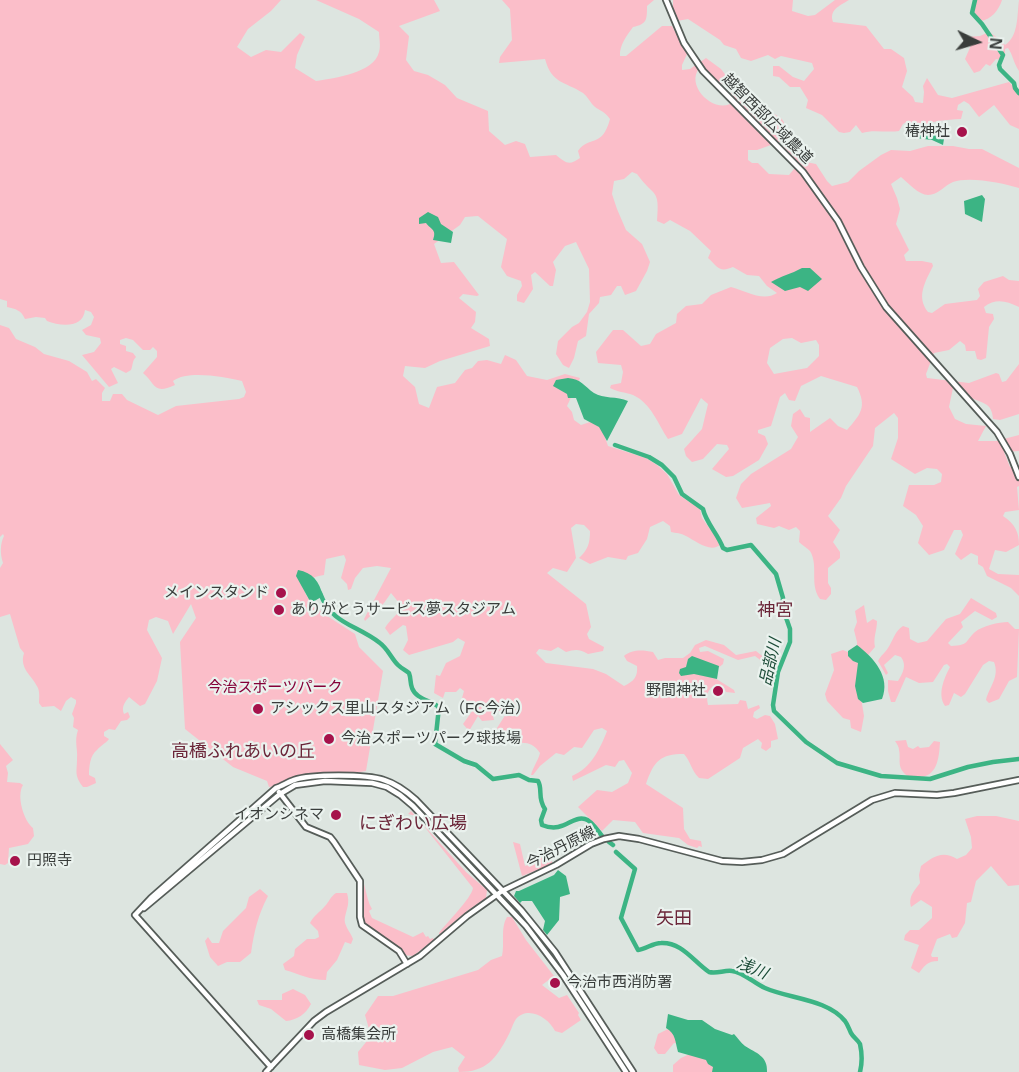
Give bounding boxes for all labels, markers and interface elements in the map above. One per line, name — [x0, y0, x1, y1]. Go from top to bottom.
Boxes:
north arrow — [947, 12, 1007, 72]
text: N — [986, 37, 1004, 50]
street label: 越智西部広域農道 — [718, 70, 816, 168]
place label: 椿神社 — [905, 123, 950, 141]
marker: 椿神社 — [955, 125, 969, 139]
place label: メインスタンド — [164, 584, 269, 602]
marker: メインスタンド — [274, 586, 288, 600]
district label: 神宮 — [757, 600, 793, 622]
place label: ありがとうサービス夢スタジアム — [291, 601, 516, 619]
marker: ありがとうサービス夢スタジアム — [272, 603, 286, 617]
water label: 品部川 — [756, 636, 786, 688]
park label: 今治スポーツパーク — [208, 679, 342, 697]
place label: 野間神社 — [646, 682, 706, 700]
marker: 野間神社 — [711, 684, 725, 698]
place label: アシックス里山スタジアム（FC今治） — [270, 700, 530, 718]
marker: アシックス里山スタジアム（FC今治） — [251, 702, 265, 716]
place label: 今治スポーツパーク球技場 — [341, 730, 521, 748]
marker: 今治スポーツパーク球技場 — [322, 732, 336, 746]
district label: 高橋ふれあいの丘 — [171, 741, 315, 763]
place label: イオンシネマ — [234, 806, 324, 824]
marker: イオンシネマ — [329, 808, 343, 822]
district label: にぎわい広場 — [359, 813, 467, 835]
street label: 今治丹原線 — [524, 823, 598, 873]
place label: 円照寺 — [27, 852, 72, 870]
marker: 円照寺 — [8, 854, 22, 868]
district label: 矢田 — [656, 908, 692, 930]
water label: 浅川 — [734, 954, 770, 984]
place label: 今治市西消防署 — [567, 974, 672, 992]
marker: 今治市西消防署 — [548, 976, 562, 990]
place label: 高橋集会所 — [321, 1026, 396, 1044]
marker: 高橋集会所 — [302, 1028, 316, 1042]

